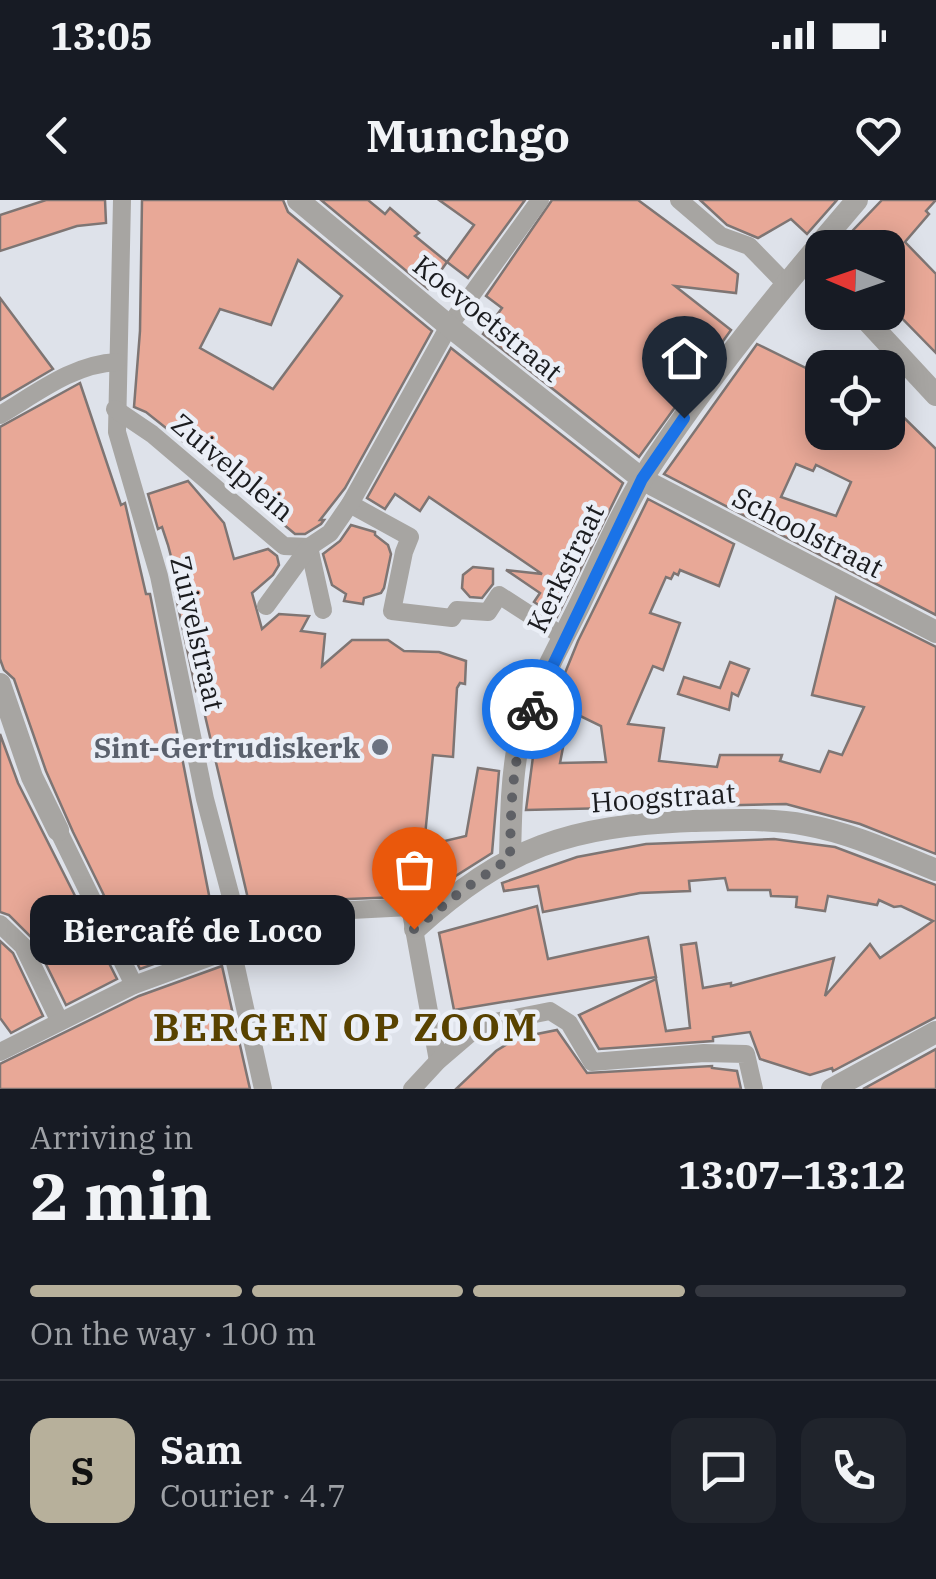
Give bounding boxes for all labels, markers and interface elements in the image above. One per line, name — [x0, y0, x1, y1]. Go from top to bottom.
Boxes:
text: 13:05 — [50, 11, 153, 60]
text: Munchgo — [366, 106, 570, 164]
icon: back — [30, 108, 85, 163]
icon: heart — [851, 108, 906, 163]
north arrow — [805, 230, 905, 330]
map controls — [805, 230, 905, 450]
street label: Koevoetstraat — [406, 246, 570, 390]
pin — [642, 316, 727, 419]
icon: home — [657, 331, 712, 386]
button: locate — [805, 350, 905, 450]
street label: Zuivelplein — [164, 405, 302, 529]
street label: Schoolstraat — [726, 478, 890, 586]
street label: Kerkstraat — [518, 497, 612, 638]
street label: Zuivelstraat — [162, 552, 234, 714]
courier — [482, 659, 582, 759]
icon: bike — [505, 682, 560, 737]
place label: Sint-Gertrudiskerk — [94, 729, 361, 766]
marker: Sint-Gertrudiskerk — [369, 736, 391, 758]
street label: Hoogstraat — [589, 773, 737, 821]
pin — [372, 827, 457, 930]
icon: bag — [387, 842, 442, 897]
callout: Biercafé de Loco — [29, 894, 354, 964]
text: Biercafé de Loco — [63, 909, 322, 951]
district label: BERGEN OP ZOOM — [153, 1002, 539, 1051]
text: Arriving in — [30, 1116, 193, 1158]
text: 13:07–13:12 — [678, 1150, 906, 1199]
text: 2 min — [30, 1153, 212, 1238]
text: On the way · 100 m — [30, 1312, 316, 1354]
button: chat — [671, 1418, 776, 1523]
button: phone — [801, 1418, 906, 1523]
text: Sam — [160, 1425, 243, 1474]
text: S — [71, 1446, 94, 1495]
text: Courier · 4.7 — [160, 1474, 346, 1516]

